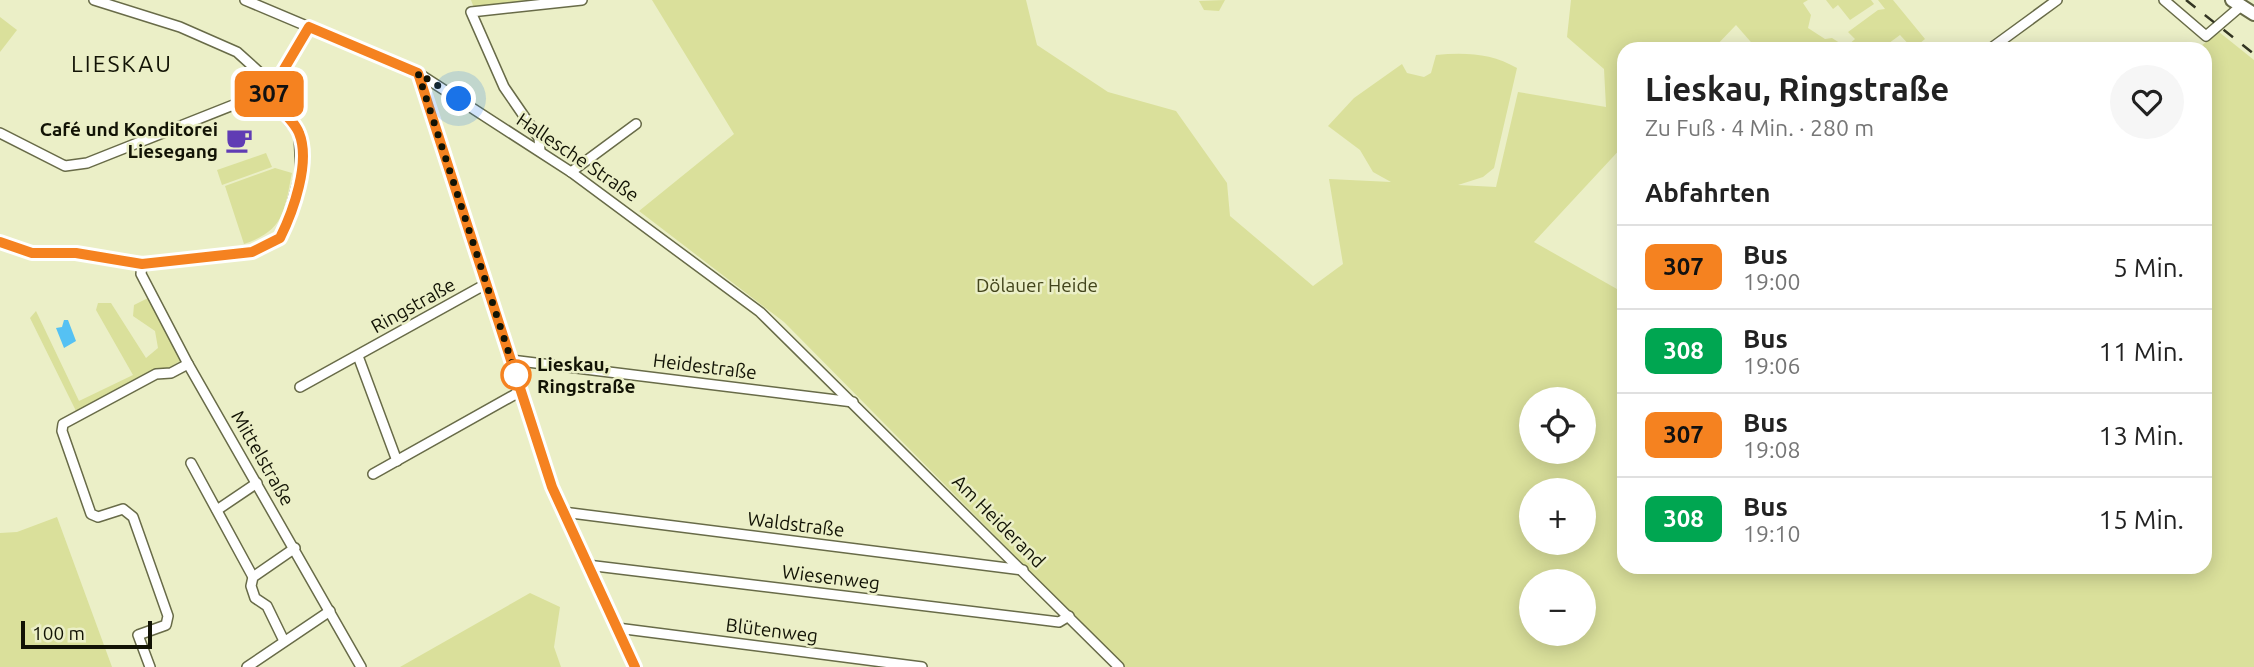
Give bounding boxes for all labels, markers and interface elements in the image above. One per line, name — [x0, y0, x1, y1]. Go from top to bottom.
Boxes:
district label: LIESKAU — [71, 51, 173, 76]
button: heart — [2110, 65, 2184, 139]
text: Lieskau, Ringstraße — [1645, 70, 1949, 107]
line badge: 307 — [229, 71, 309, 117]
text: 307 — [249, 80, 289, 107]
your location — [441, 81, 476, 116]
street label: Hallesche Straße — [513, 108, 643, 206]
text: Zu Fuß · 4 Min. · 280 m — [1645, 115, 1874, 140]
place label: Café und Konditorei Liesegang — [40, 118, 218, 162]
cafe icon: Café und Konditorei Liesegang — [224, 125, 254, 155]
text: Abfahrten — [1645, 178, 1770, 207]
text: Bus — [1743, 240, 1788, 269]
text: 307 — [1663, 253, 1704, 280]
text: 5 Min. — [2113, 253, 2184, 282]
text: 19:00 — [1743, 269, 1801, 294]
street label: Ringstraße — [367, 273, 459, 337]
park label: Dölauer Heide — [976, 274, 1098, 296]
text: Bus — [1743, 324, 1788, 353]
text: 308 — [1663, 337, 1704, 364]
text: 11 Min. — [2099, 337, 2184, 366]
street label: Heidestraße — [652, 349, 758, 383]
place label: Lieskau, Ringstraße — [537, 353, 635, 397]
text: 19:06 — [1743, 353, 1801, 378]
marker: Lieskau, Ringstraße — [501, 360, 531, 390]
map controls — [1519, 387, 1596, 646]
button: locate — [1519, 387, 1596, 464]
street label: Mittelstraße — [227, 407, 299, 509]
text: Bus — [1743, 408, 1788, 437]
text: 307 — [1663, 421, 1704, 448]
text: 13 Min. — [2099, 421, 2184, 450]
text: 19:08 — [1743, 437, 1801, 462]
street label: Am Heiderand — [948, 470, 1050, 572]
button: + — [1519, 478, 1596, 555]
text: Bus — [1743, 492, 1788, 521]
text: 308 — [1663, 505, 1704, 532]
text: 15 Min. — [2099, 505, 2184, 534]
street label: Waldstraße — [746, 507, 846, 541]
text: 19:10 — [1743, 521, 1801, 546]
street label: Wiesenweg — [781, 560, 881, 594]
button: − — [1519, 569, 1596, 646]
street label: Blütenweg — [725, 613, 819, 647]
scale bar — [21, 618, 152, 650]
text: 100 m — [32, 622, 85, 644]

